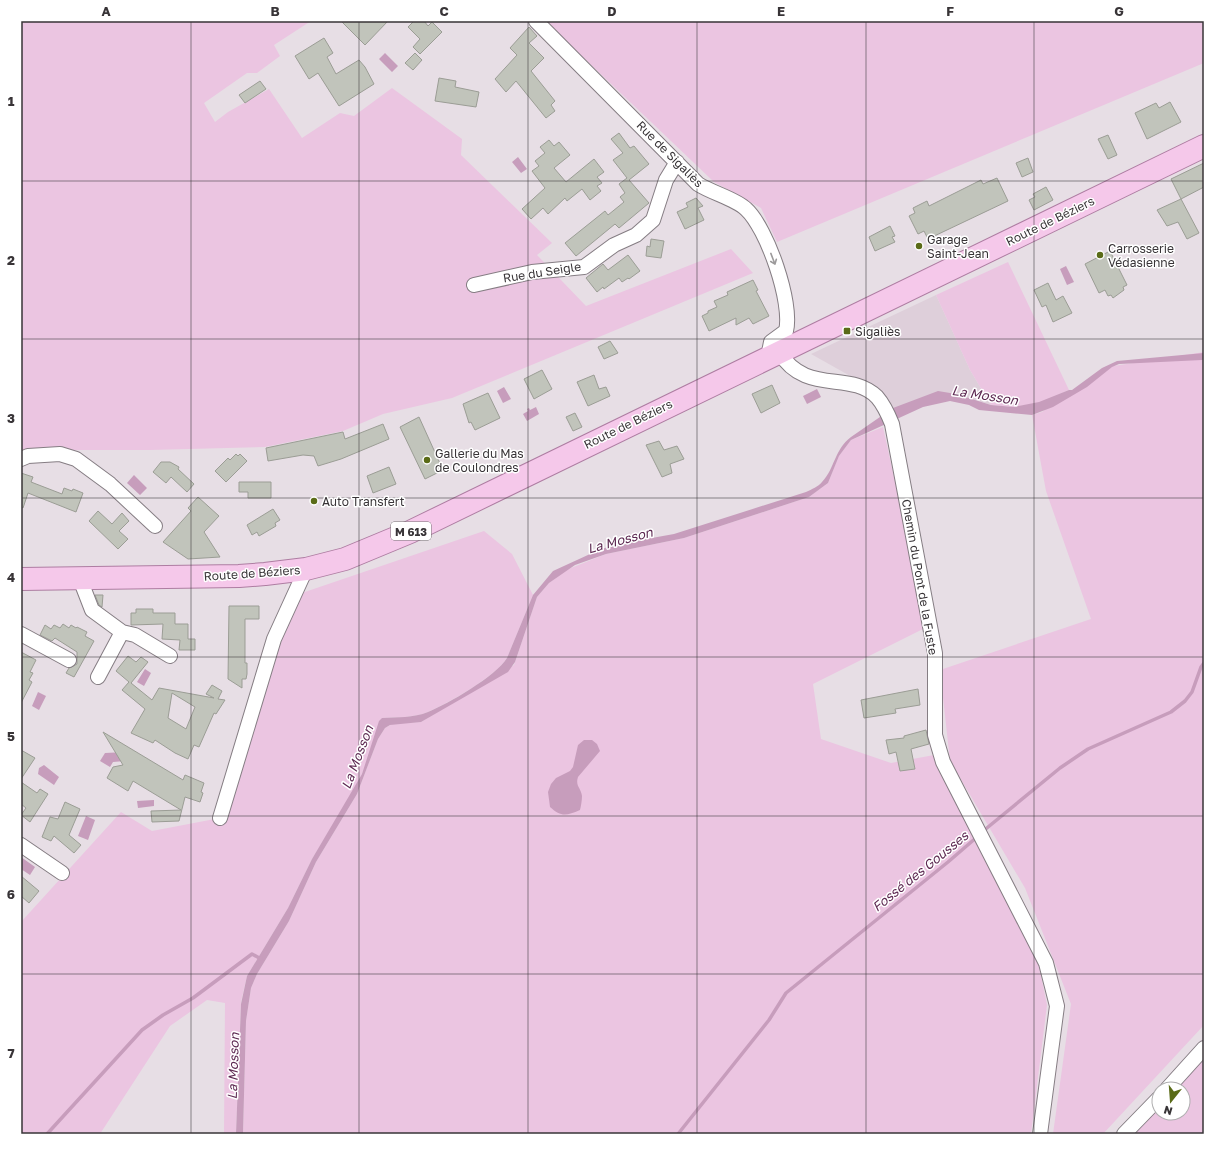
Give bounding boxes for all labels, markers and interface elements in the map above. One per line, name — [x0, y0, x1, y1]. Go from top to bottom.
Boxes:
text: A — [101, 3, 111, 19]
text: B — [270, 3, 280, 19]
text: C — [439, 3, 449, 19]
text: D — [607, 3, 617, 19]
text: E — [777, 3, 785, 19]
text: F — [946, 3, 954, 19]
text: G — [1114, 3, 1124, 19]
text: 1 — [8, 93, 15, 109]
street label: Rue de Sigaliès — [634, 118, 706, 190]
street label: Route de Béziers — [1003, 193, 1097, 249]
place label: Garage Saint-Jean — [927, 232, 989, 261]
marker: Garage Saint-Jean — [914, 241, 924, 251]
place label: Carrosserie Védasienne — [1108, 241, 1175, 270]
marker: Carrosserie Védasienne — [1095, 250, 1105, 260]
text: 2 — [7, 252, 15, 268]
one-way arrow — [770, 252, 777, 264]
street label: Rue du Seigle — [502, 258, 582, 286]
place label: Sigaliès — [855, 324, 900, 339]
marker: Sigaliès — [842, 326, 852, 336]
water label: La Mosson — [951, 382, 1020, 408]
street label: Route de Béziers — [581, 396, 675, 452]
text: 3 — [7, 410, 15, 426]
place label: Gallerie du Mas de Coulondres — [435, 446, 524, 475]
marker: Gallerie du Mas de Coulondres — [422, 455, 432, 465]
place label: Auto Transfert — [322, 494, 405, 509]
marker: Auto Transfert — [309, 496, 319, 506]
street label: Chemin du Pont de la Fuste — [899, 498, 941, 656]
road number: M 613 — [391, 522, 431, 540]
water label: La Mosson — [586, 523, 655, 556]
street label: Route de Béziers — [203, 562, 301, 584]
text: 4 — [7, 569, 15, 585]
water label: La Mosson — [338, 722, 377, 791]
text: 5 — [7, 728, 15, 744]
water label: Fossé des Gousses — [869, 827, 972, 915]
text: 6 — [7, 886, 15, 902]
water label: La Mosson — [224, 1031, 242, 1100]
text: 7 — [7, 1045, 15, 1061]
north arrow — [1151, 1081, 1191, 1121]
text: N — [1162, 1104, 1174, 1118]

